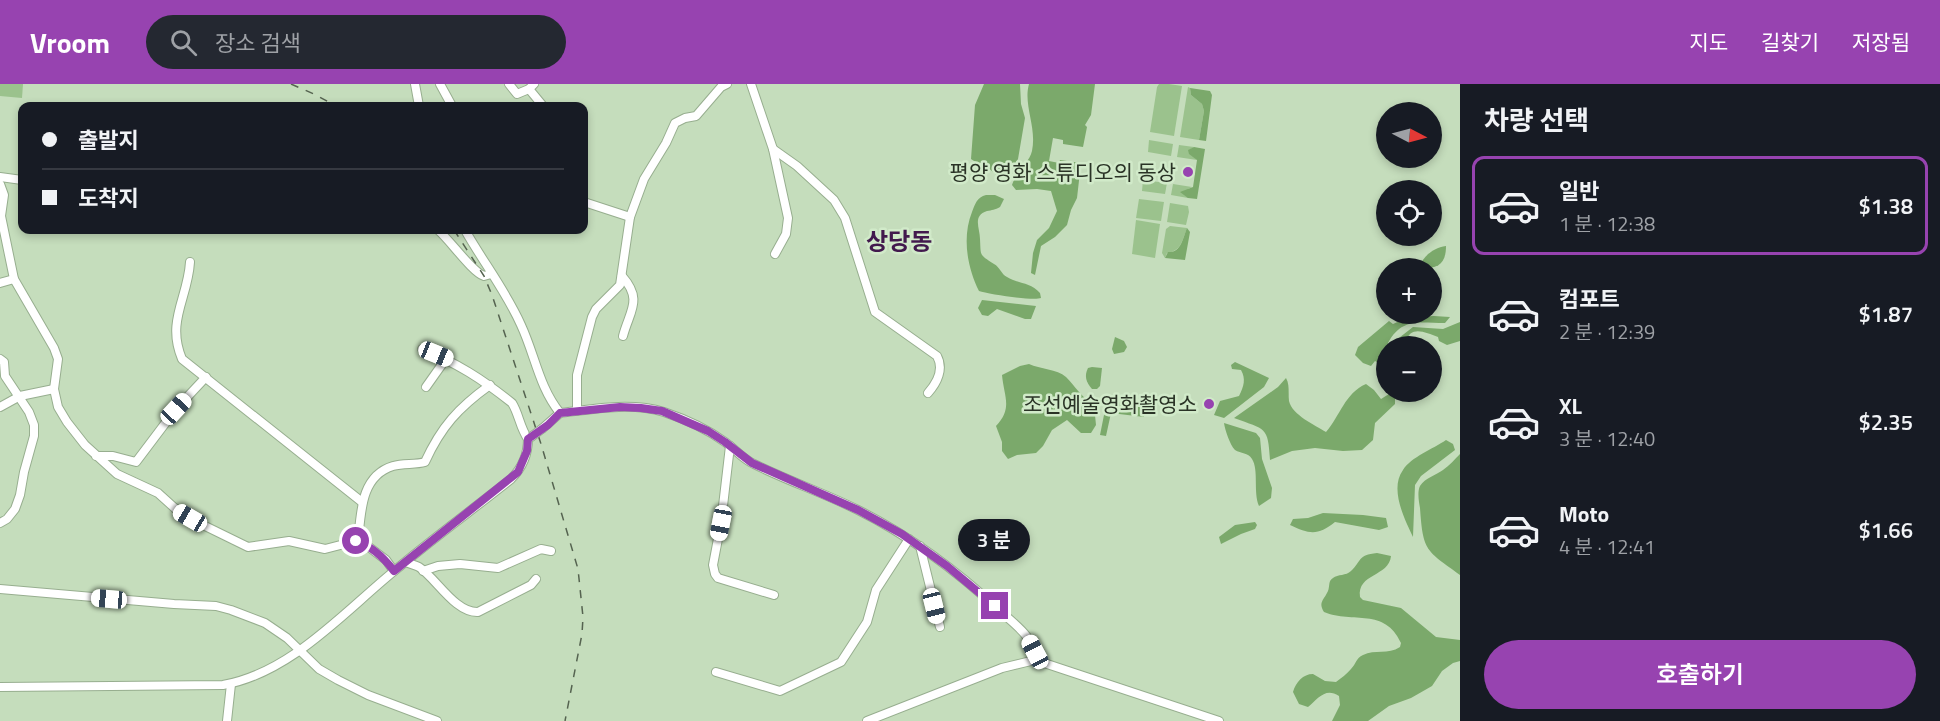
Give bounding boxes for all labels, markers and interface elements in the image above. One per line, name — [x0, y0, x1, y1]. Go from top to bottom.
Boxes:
search box — [146, 15, 566, 69]
text: Vroom — [30, 21, 110, 64]
icon: search — [167, 26, 200, 59]
text: 장소 검색 — [215, 26, 301, 60]
text: 지도 — [1689, 26, 1728, 58]
text: 길찾기 — [1761, 26, 1819, 58]
text: 저장됨 — [1852, 26, 1910, 58]
text: 차량 선택 — [1484, 99, 1589, 140]
north arrow — [1376, 102, 1442, 168]
map controls — [1376, 102, 1442, 402]
text: 출발지 — [78, 123, 139, 157]
place label: 평양 영화 스튜디오의 동상 — [950, 156, 1176, 188]
marker: 평양 영화 스튜디오의 동상 — [1181, 165, 1195, 179]
text: 일반 — [1559, 174, 1599, 208]
icon: car — [1487, 179, 1541, 233]
button: locate — [1376, 180, 1442, 246]
text: 도착지 — [78, 181, 139, 215]
text: $1.38 — [1858, 189, 1913, 223]
text: 1 분 · 12:38 — [1559, 208, 1655, 239]
district label: 상당동 — [866, 223, 932, 259]
button: + — [1376, 258, 1442, 324]
text: 컴포트 — [1559, 282, 1620, 316]
icon: car — [1487, 287, 1541, 341]
text: $1.87 — [1858, 297, 1913, 331]
text: 2 분 · 12:39 — [1559, 316, 1655, 347]
button: − — [1376, 336, 1442, 402]
car — [416, 339, 456, 369]
place label: 조선예술영화촬영소 — [1023, 388, 1197, 420]
text: XL — [1559, 389, 1582, 423]
car — [157, 390, 195, 428]
icon: car — [1487, 395, 1541, 449]
marker: 조선예술영화촬영소 — [1202, 397, 1216, 411]
text: $2.35 — [1858, 405, 1913, 439]
text: 3 분 · 12:40 — [1559, 423, 1655, 454]
text: Moto — [1559, 497, 1609, 531]
car — [170, 501, 210, 535]
icon: car — [1487, 503, 1541, 557]
car — [709, 504, 733, 542]
text: $1.66 — [1858, 513, 1913, 547]
callout: 3 분 — [959, 519, 1031, 561]
text: 3 분 — [977, 524, 1011, 555]
route start — [342, 527, 369, 554]
text: 4 분 · 12:41 — [1559, 531, 1655, 562]
car — [921, 586, 947, 626]
car — [90, 588, 128, 610]
route end — [981, 592, 1008, 619]
car — [1019, 632, 1051, 672]
button: 호출하기 — [1484, 640, 1916, 709]

